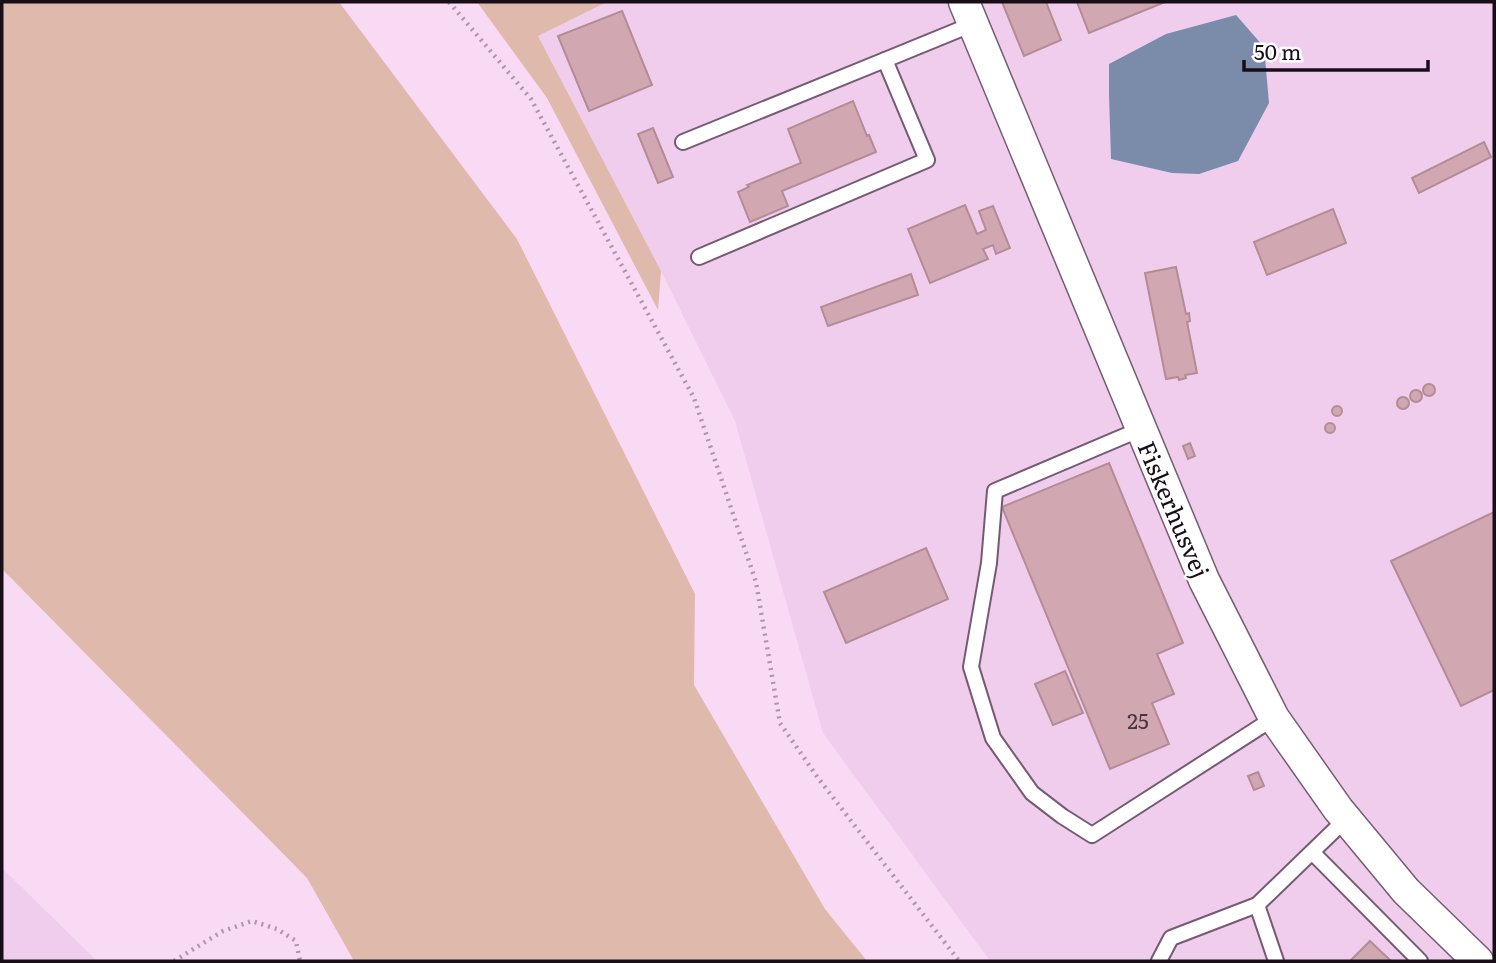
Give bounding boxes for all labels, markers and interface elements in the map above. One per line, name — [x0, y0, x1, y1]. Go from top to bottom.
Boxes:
scale bar — [1244, 28, 1428, 72]
text: 50 m — [1254, 35, 1301, 66]
street label: Fiskerhusvej — [1130, 435, 1220, 583]
house number: 25 — [1127, 704, 1149, 735]

